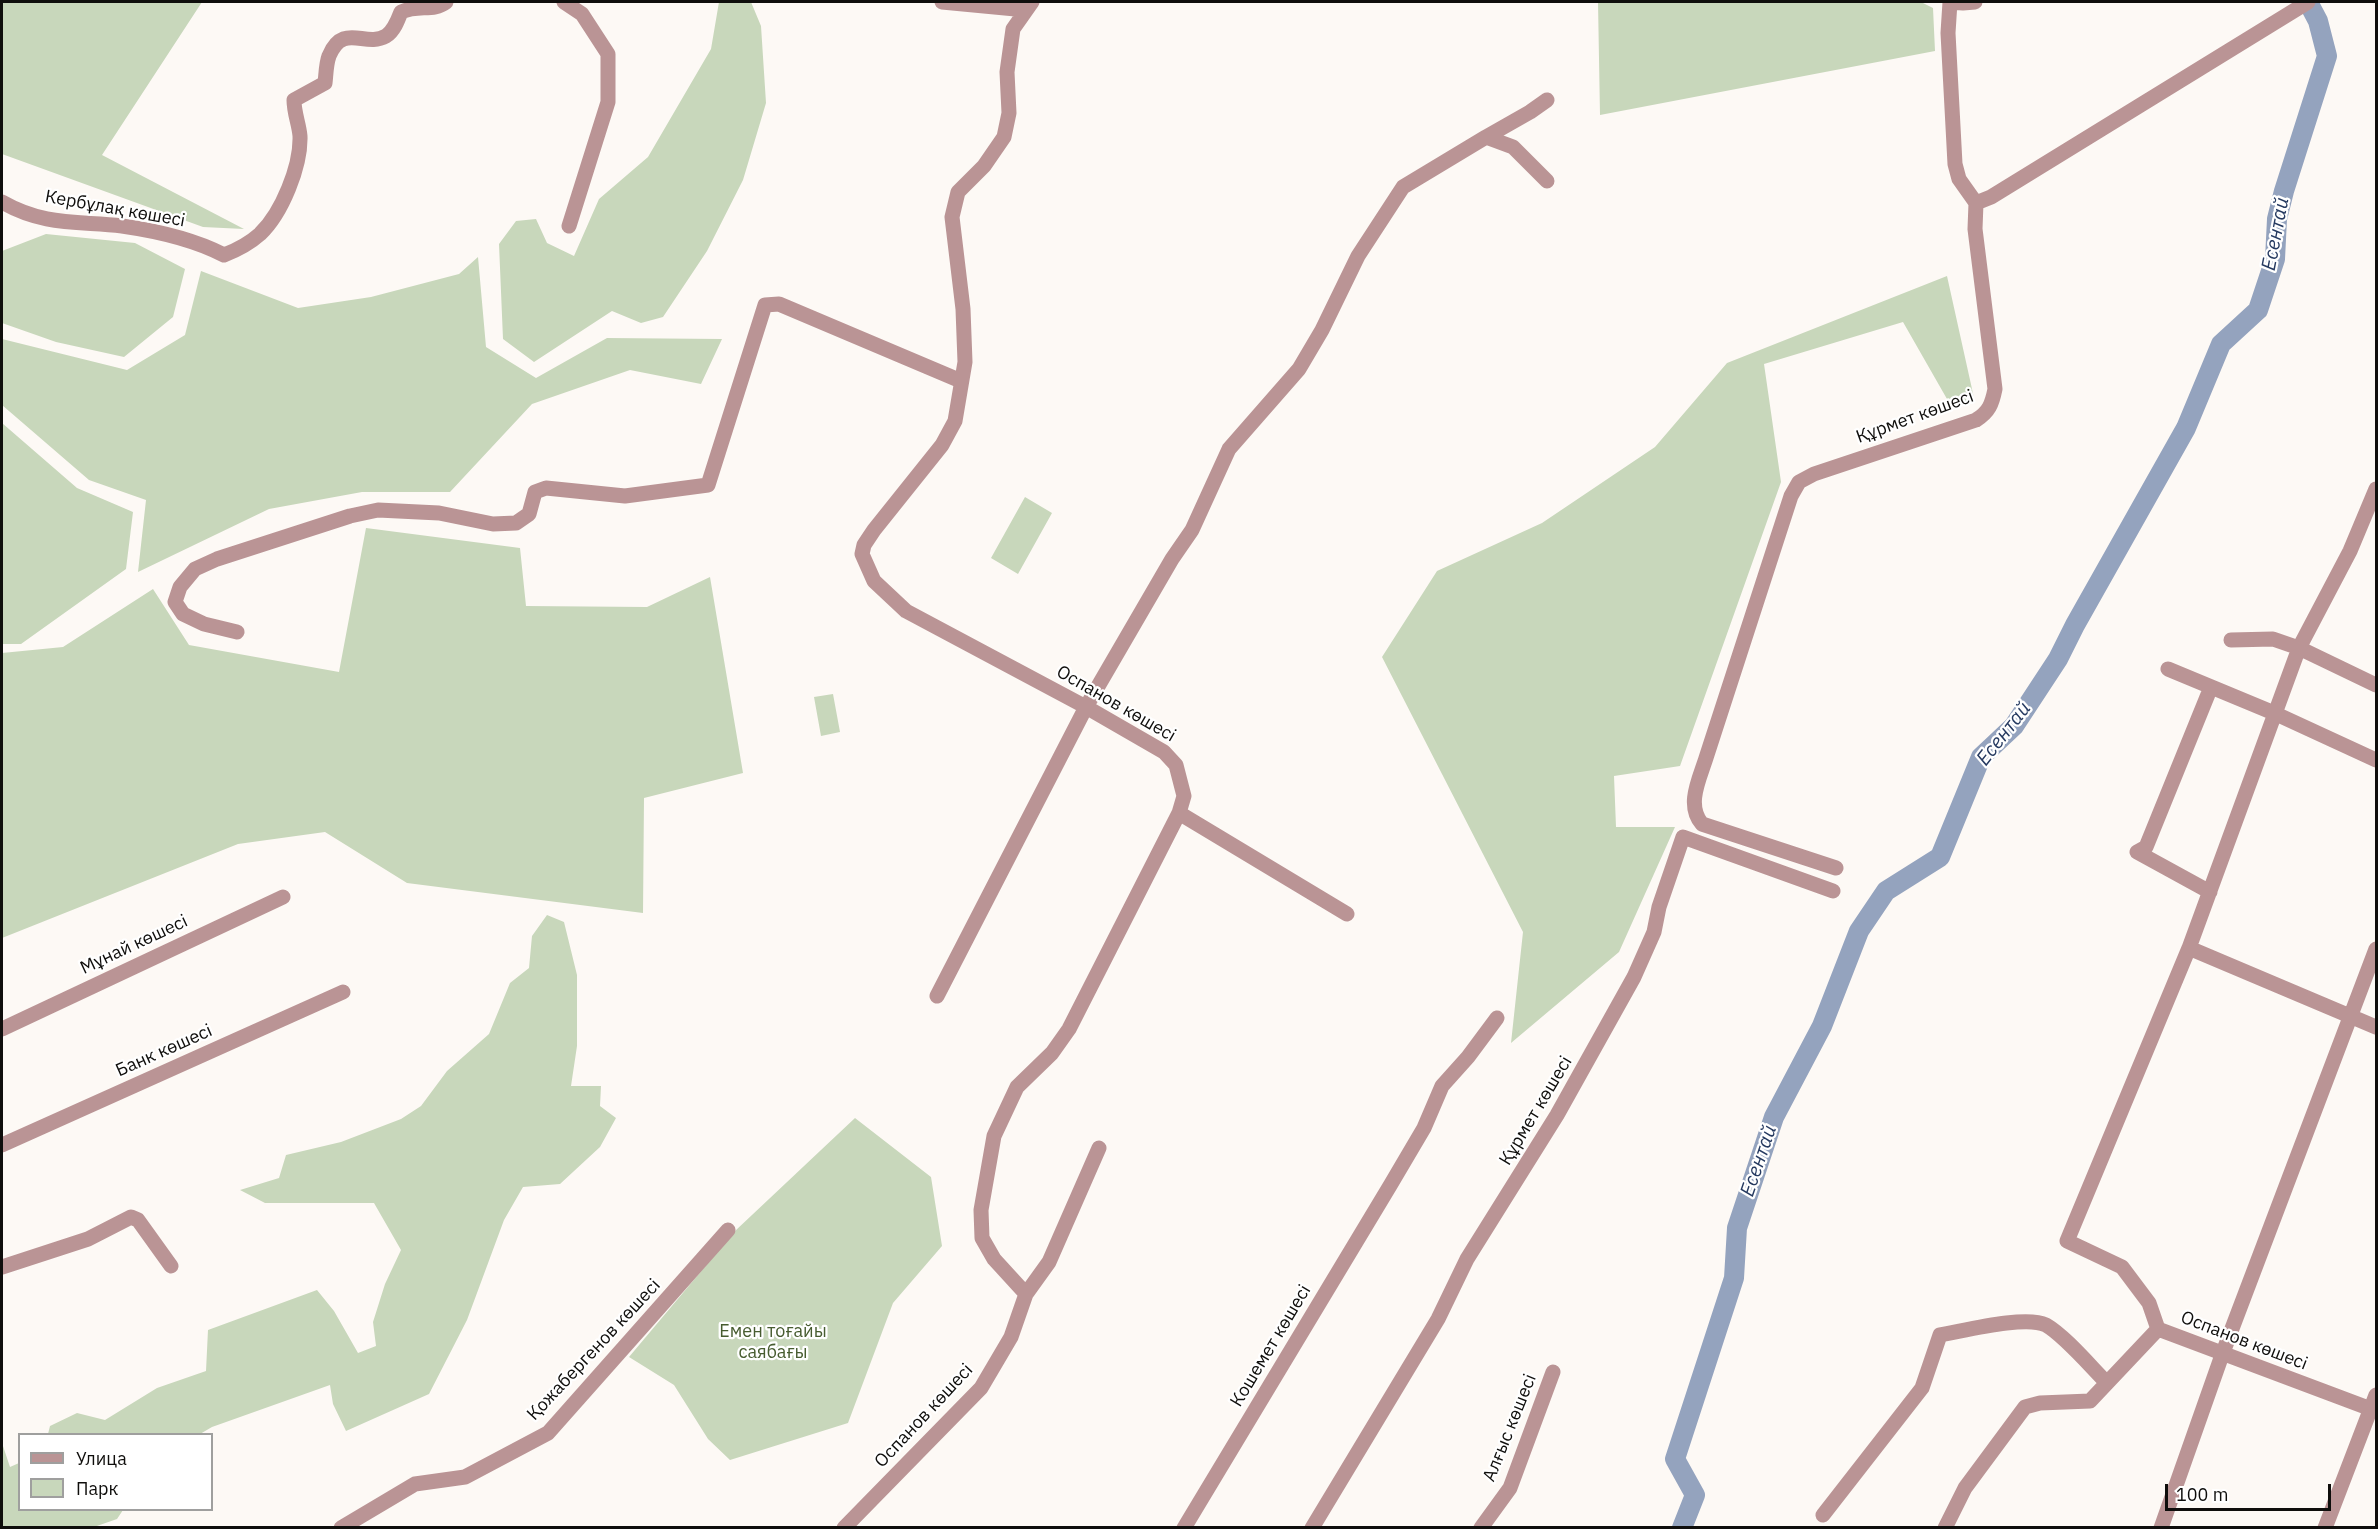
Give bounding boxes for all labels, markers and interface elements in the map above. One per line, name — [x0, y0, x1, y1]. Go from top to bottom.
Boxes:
street label: Кербұлақ көшесі — [43, 186, 187, 232]
water label: Есентай — [2257, 195, 2295, 273]
street label: Құрмет көшесі — [1853, 386, 1977, 448]
street label: Оспанов көшесі — [1053, 661, 1179, 747]
water label: Есентай — [1972, 697, 2036, 771]
street label: Мұнай көшесі — [77, 911, 191, 979]
street label: Банк көшесі — [112, 1020, 216, 1082]
street label: Құрмет көшесі — [1495, 1052, 1577, 1170]
water label: Есентай — [1736, 1122, 1782, 1200]
street label: Қожабергенов көшесі — [523, 1275, 665, 1425]
street label: Кошемет көшесі — [1226, 1281, 1316, 1411]
street label: Оспанов көшесі — [2177, 1307, 2311, 1375]
park label: Емен тоғайы саябағы — [719, 1321, 827, 1364]
street label: Оспанов көшесі — [870, 1360, 978, 1472]
street label: Алғыс көшесі — [1479, 1371, 1541, 1485]
legend — [18, 1433, 213, 1511]
text: Улица — [76, 1447, 127, 1470]
scale bar — [2168, 1472, 2334, 1510]
text: Парк — [76, 1477, 118, 1500]
text: 100 m — [2176, 1483, 2228, 1506]

